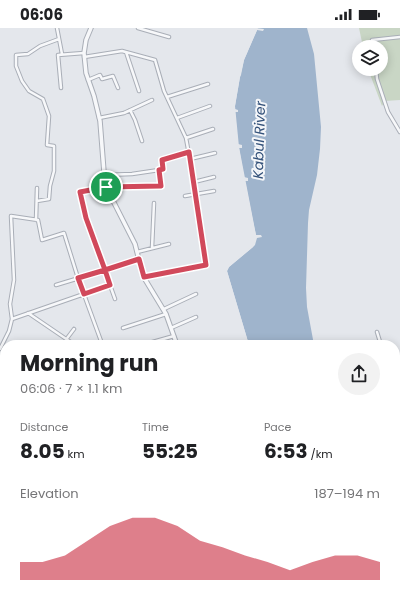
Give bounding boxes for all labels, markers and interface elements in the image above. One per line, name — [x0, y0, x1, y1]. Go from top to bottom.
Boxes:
text: 06:06 — [20, 4, 63, 25]
map controls — [352, 40, 388, 76]
button: layers — [352, 40, 388, 76]
water label: Kabul River — [248, 100, 270, 179]
pin — [89, 170, 123, 204]
icon: arrive — [95, 176, 117, 198]
text: Morning run — [20, 348, 158, 379]
button: share — [338, 353, 380, 395]
text: 06:06 · 7 × 1.1 km — [20, 379, 122, 398]
text: Distance — [20, 419, 68, 435]
text: Time — [142, 419, 169, 435]
text: Pace — [264, 419, 291, 435]
text: 8.05 — [20, 437, 65, 465]
text: 55:25 — [142, 437, 198, 465]
text: 6:53 — [264, 437, 308, 465]
text: km — [65, 446, 85, 462]
text: /km — [308, 446, 333, 462]
text: Elevation — [20, 484, 79, 503]
text: 187–194 m — [314, 484, 380, 503]

